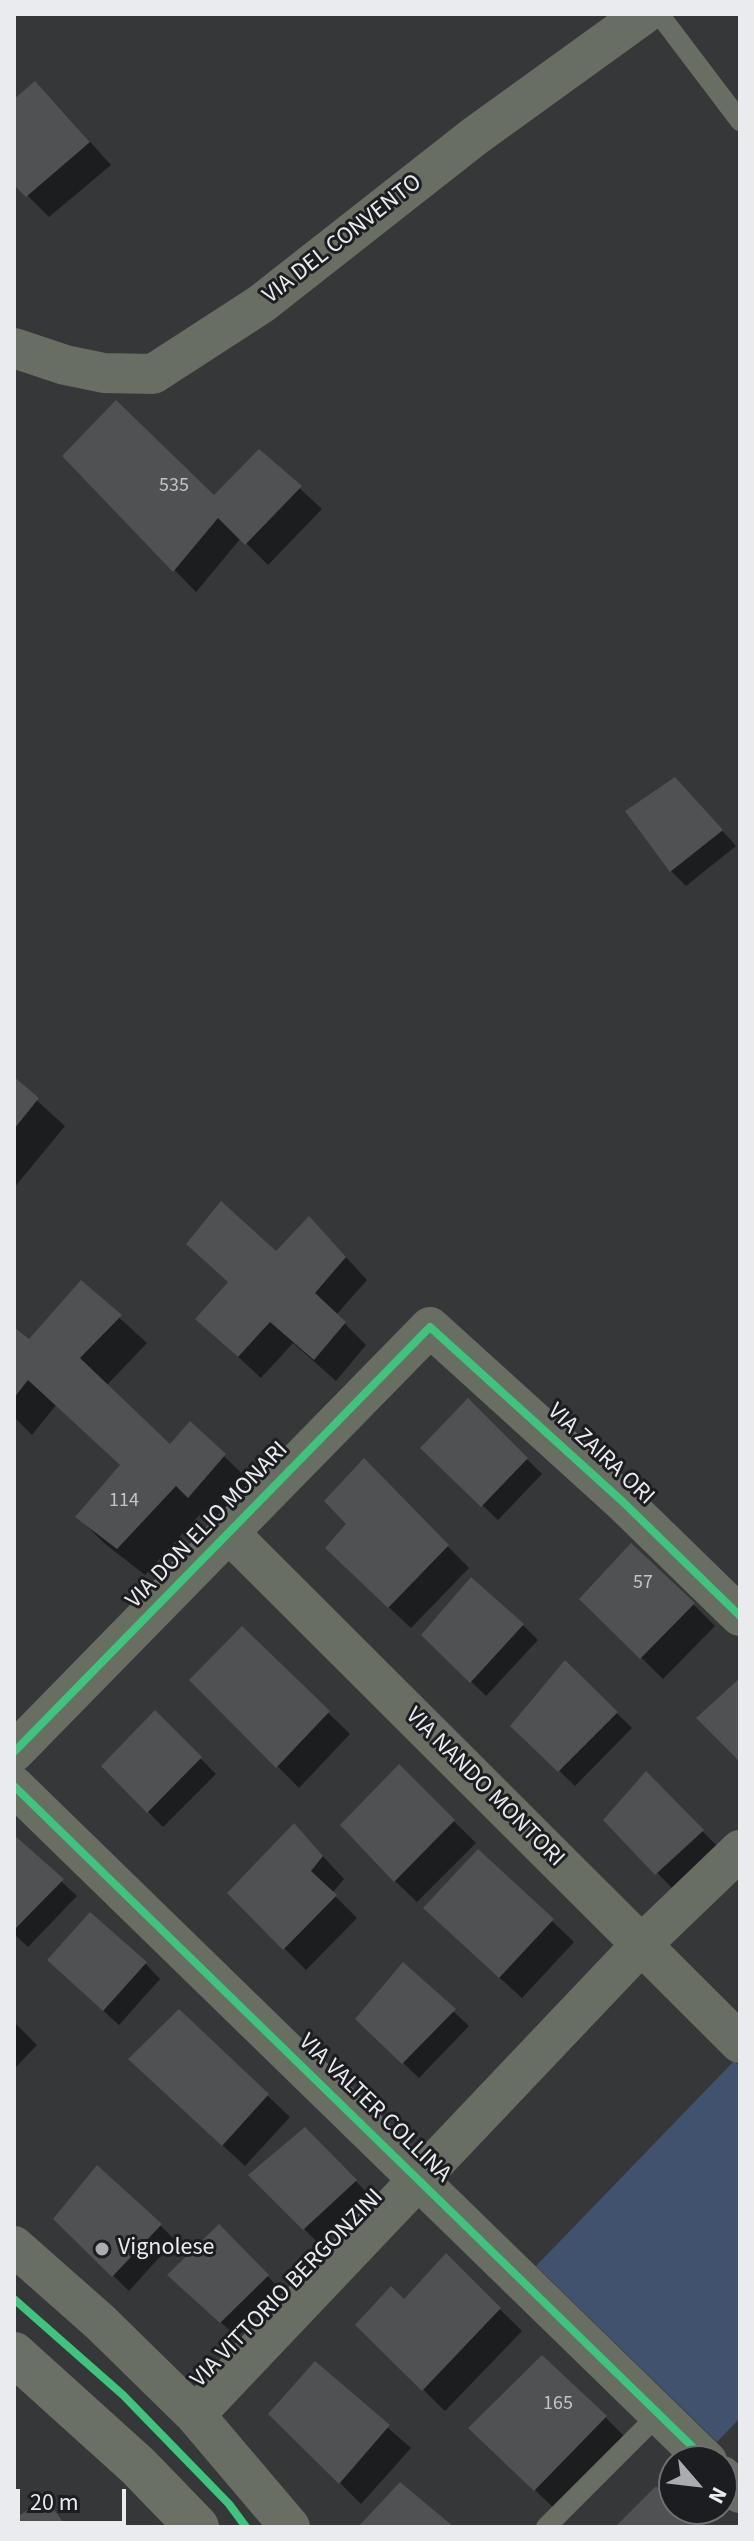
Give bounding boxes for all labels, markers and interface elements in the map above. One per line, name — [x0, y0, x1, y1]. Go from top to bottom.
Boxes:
street label: VIA DEL CONVENTO — [258, 169, 428, 311]
house number: 535 — [159, 475, 189, 499]
street label: VIA ZAIRA ORI — [540, 1398, 660, 1512]
street label: VIA DON ELIO MONARI — [121, 1437, 295, 1615]
house number: 114 — [109, 1490, 139, 1514]
house number: 57 — [633, 1572, 653, 1596]
street label: VIA NANDO MONTORI — [398, 1702, 570, 1874]
street label: VIA VALTER COLLINA — [292, 2029, 456, 2189]
street label: VIA VITTORIO BERGONZINI — [186, 2184, 390, 2394]
place label: Vignolese — [118, 2235, 214, 2263]
marker: Vignolese — [93, 2240, 111, 2258]
house number: 165 — [543, 2393, 573, 2417]
north arrow — [658, 2445, 738, 2525]
scale bar — [20, 2473, 130, 2523]
text: N — [700, 2481, 735, 2509]
text: 20 m — [30, 2485, 79, 2520]

